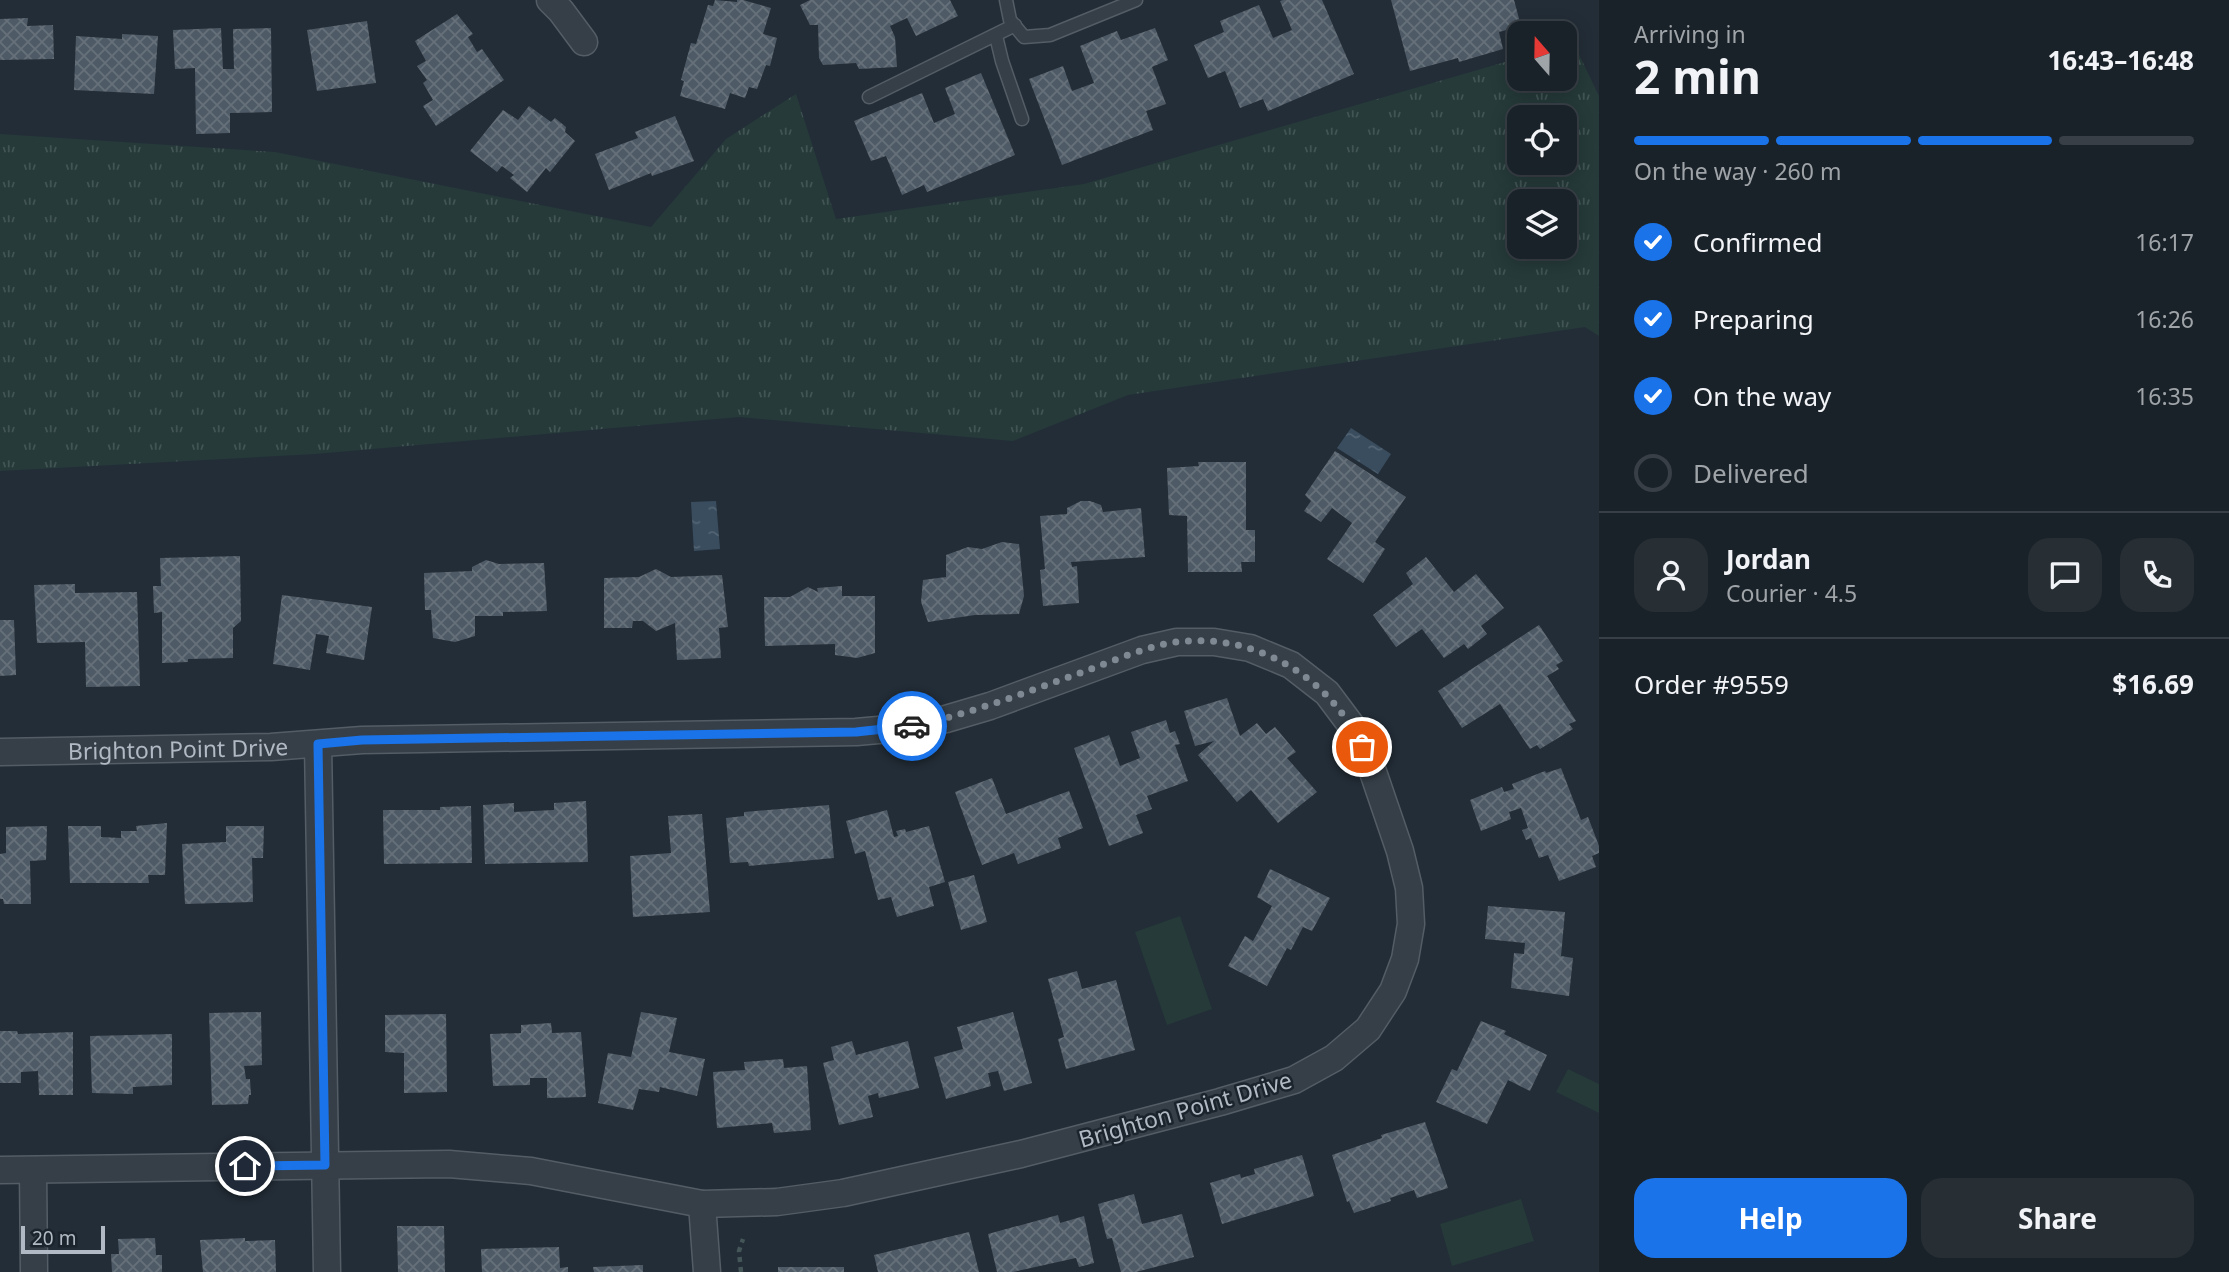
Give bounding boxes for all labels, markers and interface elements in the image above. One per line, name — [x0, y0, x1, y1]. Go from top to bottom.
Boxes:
text: Arriving in — [1634, 18, 1746, 50]
north arrow — [1507, 21, 1577, 91]
map controls — [1507, 21, 1577, 259]
text: 16:43–16:48 — [2047, 42, 2194, 78]
text: 2 min — [1634, 45, 1761, 107]
button: locate — [1507, 105, 1577, 175]
text: On the way · 260 m — [1634, 155, 1841, 187]
button: layers — [1507, 189, 1577, 259]
icon: check — [1634, 223, 1672, 261]
text: Confirmed — [1693, 224, 1823, 260]
text: 16:17 — [2135, 226, 2194, 258]
icon: check — [1634, 300, 1672, 338]
text: Preparing — [1693, 301, 1814, 337]
text: 16:26 — [2135, 303, 2194, 335]
icon: check — [1634, 377, 1672, 415]
text: On the way — [1693, 378, 1831, 414]
text: 16:35 — [2135, 380, 2194, 412]
text: Delivered — [1693, 455, 1809, 491]
button: person — [1634, 538, 1708, 612]
button: chat — [2028, 538, 2102, 612]
button: phone — [2120, 538, 2194, 612]
text: Jordan — [1726, 541, 1811, 577]
text: Courier · 4.5 — [1726, 577, 1857, 609]
text: Order #9559 — [1634, 666, 1789, 702]
text: $16.69 — [2112, 666, 2194, 702]
courier — [877, 691, 947, 761]
icon: car — [893, 707, 931, 745]
pin — [1332, 717, 1392, 777]
icon: bag — [1343, 728, 1381, 766]
street label: Brighton Point Drive — [67, 730, 289, 767]
street label: Brighton Point Drive — [1075, 1063, 1295, 1155]
pin — [215, 1136, 275, 1196]
icon: home — [226, 1147, 264, 1185]
button: Help — [1634, 1178, 1907, 1258]
button: Share — [1921, 1178, 2194, 1258]
scale bar — [21, 1223, 105, 1255]
text: 20 m — [32, 1225, 76, 1251]

